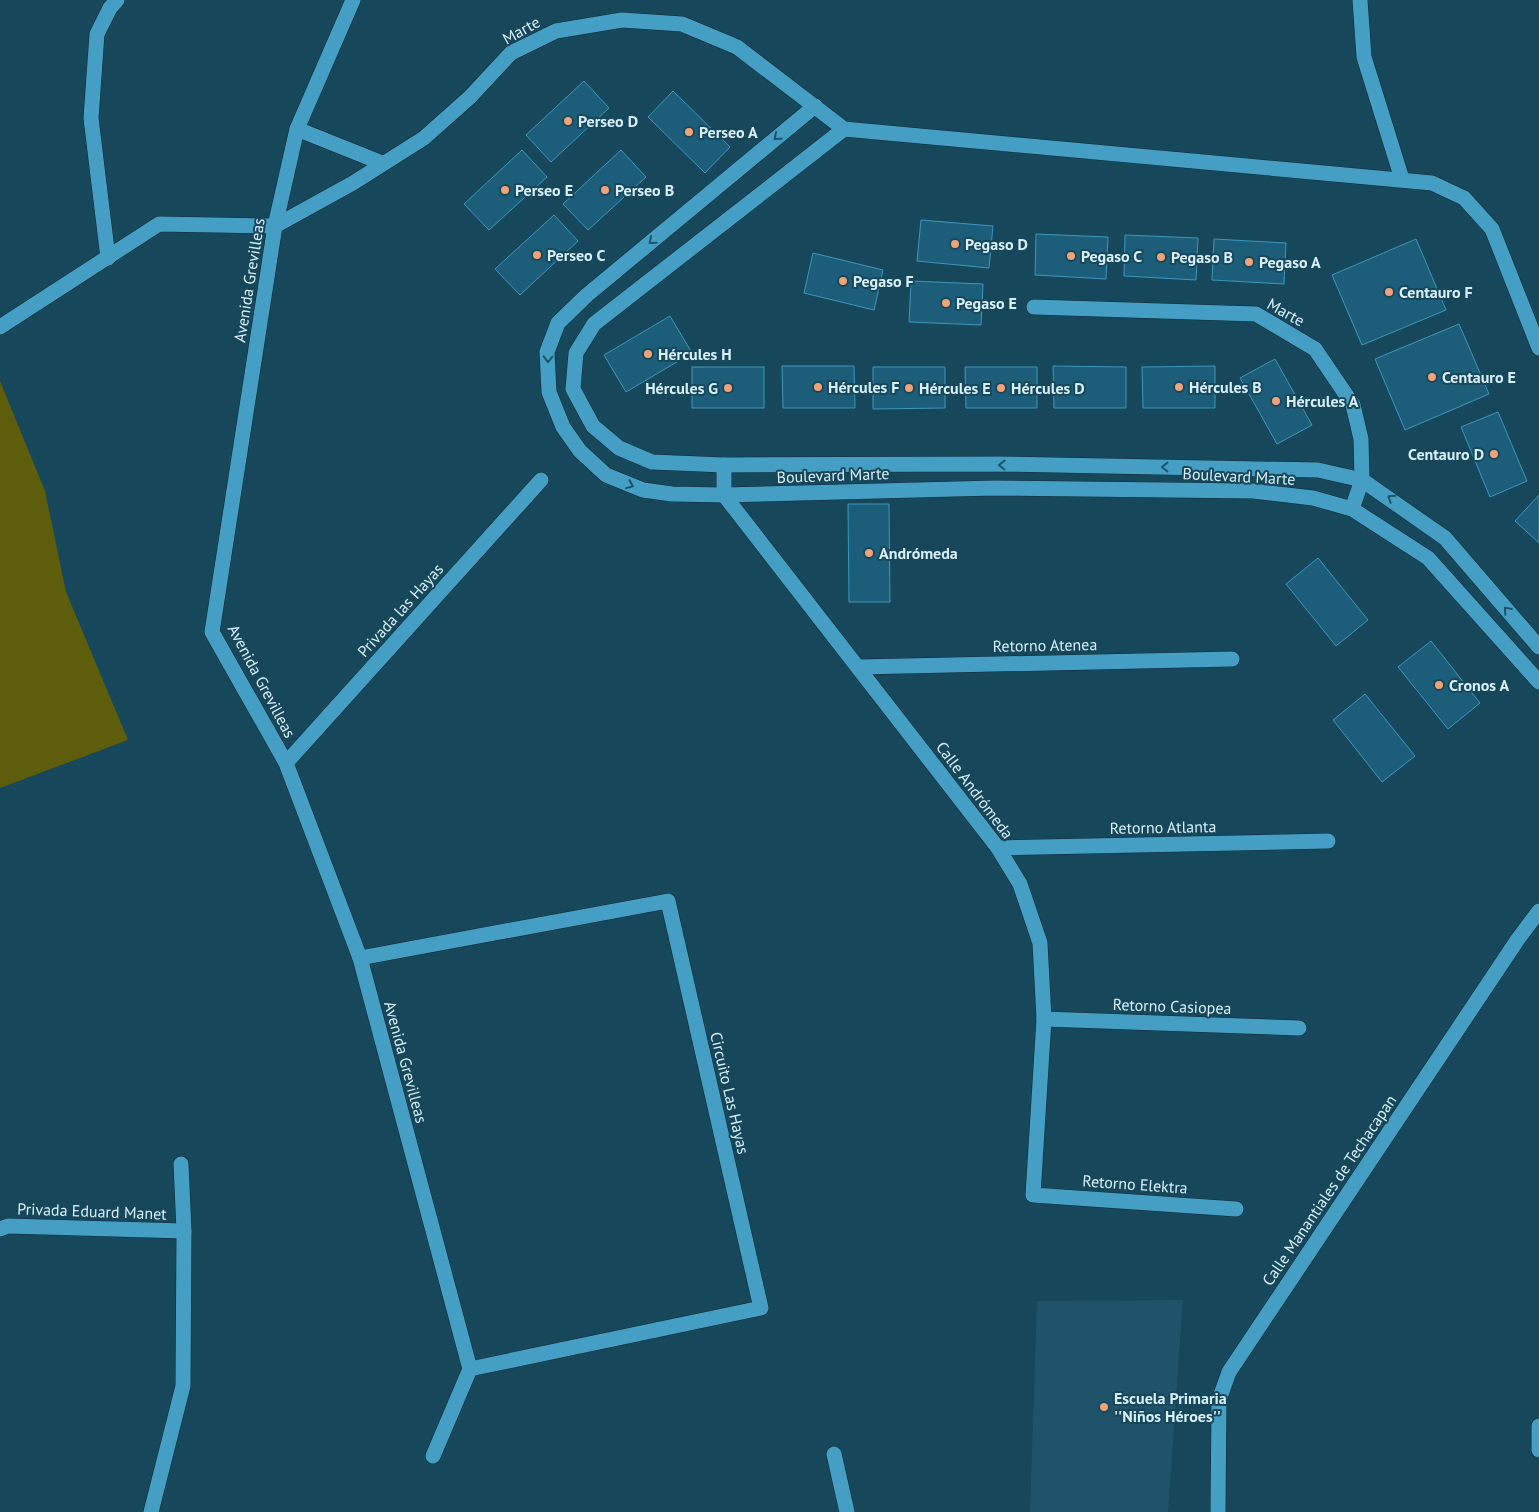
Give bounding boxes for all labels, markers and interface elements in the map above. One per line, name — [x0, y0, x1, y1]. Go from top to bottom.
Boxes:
street label: Marte — [499, 12, 543, 48]
place label: Perseo D — [578, 111, 638, 131]
marker: Perseo D — [562, 115, 574, 127]
place label: Perseo A — [699, 122, 758, 142]
marker: Perseo A — [683, 126, 695, 138]
one-way arrow — [774, 131, 783, 139]
place label: Perseo E — [515, 180, 573, 200]
place label: Perseo B — [615, 180, 674, 200]
marker: Perseo E — [499, 184, 511, 196]
marker: Perseo B — [599, 184, 611, 196]
street label: Avenida Grevilleas — [229, 216, 269, 344]
place label: Pegaso D — [965, 234, 1028, 254]
one-way arrow — [649, 235, 658, 243]
marker: Pegaso D — [949, 238, 961, 250]
place label: Perseo C — [547, 245, 606, 265]
place label: Pegaso C — [1081, 246, 1142, 266]
place label: Pegaso B — [1171, 247, 1233, 267]
marker: Perseo C — [531, 249, 543, 261]
marker: Pegaso C — [1065, 250, 1077, 262]
marker: Pegaso B — [1155, 251, 1167, 263]
place label: Pegaso A — [1259, 252, 1321, 272]
marker: Pegaso A — [1243, 256, 1255, 268]
place label: Pegaso F — [853, 271, 914, 291]
marker: Pegaso F — [837, 275, 849, 287]
place label: Centauro F — [1399, 282, 1473, 302]
marker: Centauro F — [1383, 286, 1395, 298]
place label: Pegaso E — [956, 293, 1017, 313]
street label: Marte — [1264, 294, 1308, 330]
marker: Pegaso E — [940, 297, 952, 309]
place label: Hércules H — [658, 344, 732, 364]
marker: Hércules H — [642, 348, 654, 360]
one-way arrow — [543, 355, 553, 363]
place label: Centauro E — [1442, 367, 1516, 387]
marker: Centauro E — [1426, 371, 1438, 383]
place label: Hércules F — [828, 377, 899, 397]
place label: Hércules B — [1189, 377, 1262, 397]
place label: Hércules G — [645, 378, 718, 398]
place label: Hércules E — [919, 378, 991, 398]
place label: Hércules D — [1011, 378, 1085, 398]
marker: Hércules F — [812, 381, 824, 393]
marker: Hércules B — [1173, 381, 1185, 393]
marker: Hércules G — [722, 382, 734, 394]
marker: Hércules E — [903, 382, 915, 394]
marker: Hércules D — [995, 382, 1007, 394]
place label: Hércules A — [1286, 391, 1359, 411]
marker: Hércules A — [1270, 395, 1282, 407]
place label: Centauro D — [1408, 444, 1484, 464]
marker: Centauro D — [1488, 448, 1500, 460]
one-way arrow — [998, 459, 1006, 470]
one-way arrow — [1161, 462, 1168, 472]
street label: Boulevard Marte — [776, 463, 890, 487]
street label: Boulevard Marte — [1182, 463, 1296, 489]
one-way arrow — [626, 479, 634, 489]
one-way arrow — [1387, 495, 1396, 504]
place label: Andrómeda — [879, 543, 958, 563]
marker: Andrómeda — [863, 547, 875, 559]
street label: Privada las Hayas — [353, 559, 447, 661]
one-way arrow — [1504, 606, 1513, 615]
street label: Avenida Grevilleas — [224, 621, 300, 741]
street label: Retorno Atenea — [993, 634, 1097, 656]
place label: Cronos A — [1449, 675, 1509, 695]
marker: Cronos A — [1433, 679, 1445, 691]
street label: Calle Andrómeda — [932, 737, 1018, 843]
street label: Retorno Atlanta — [1110, 816, 1216, 838]
street label: Retorno Casiopea — [1112, 994, 1232, 1018]
street label: Avenida Grevilleas — [380, 999, 432, 1125]
street label: Circuito Las Hayas — [706, 1030, 754, 1156]
street label: Calle Manantiales de Techacapan — [1258, 1091, 1400, 1289]
street label: Retorno Elektra — [1082, 1170, 1188, 1198]
street label: Privada Eduard Manet — [17, 1198, 168, 1224]
place label: Escuela Primaria ''Niños Héroes'' — [1114, 1388, 1227, 1426]
marker: Escuela Primaria ''Niños Héroes'' — [1098, 1401, 1110, 1413]

